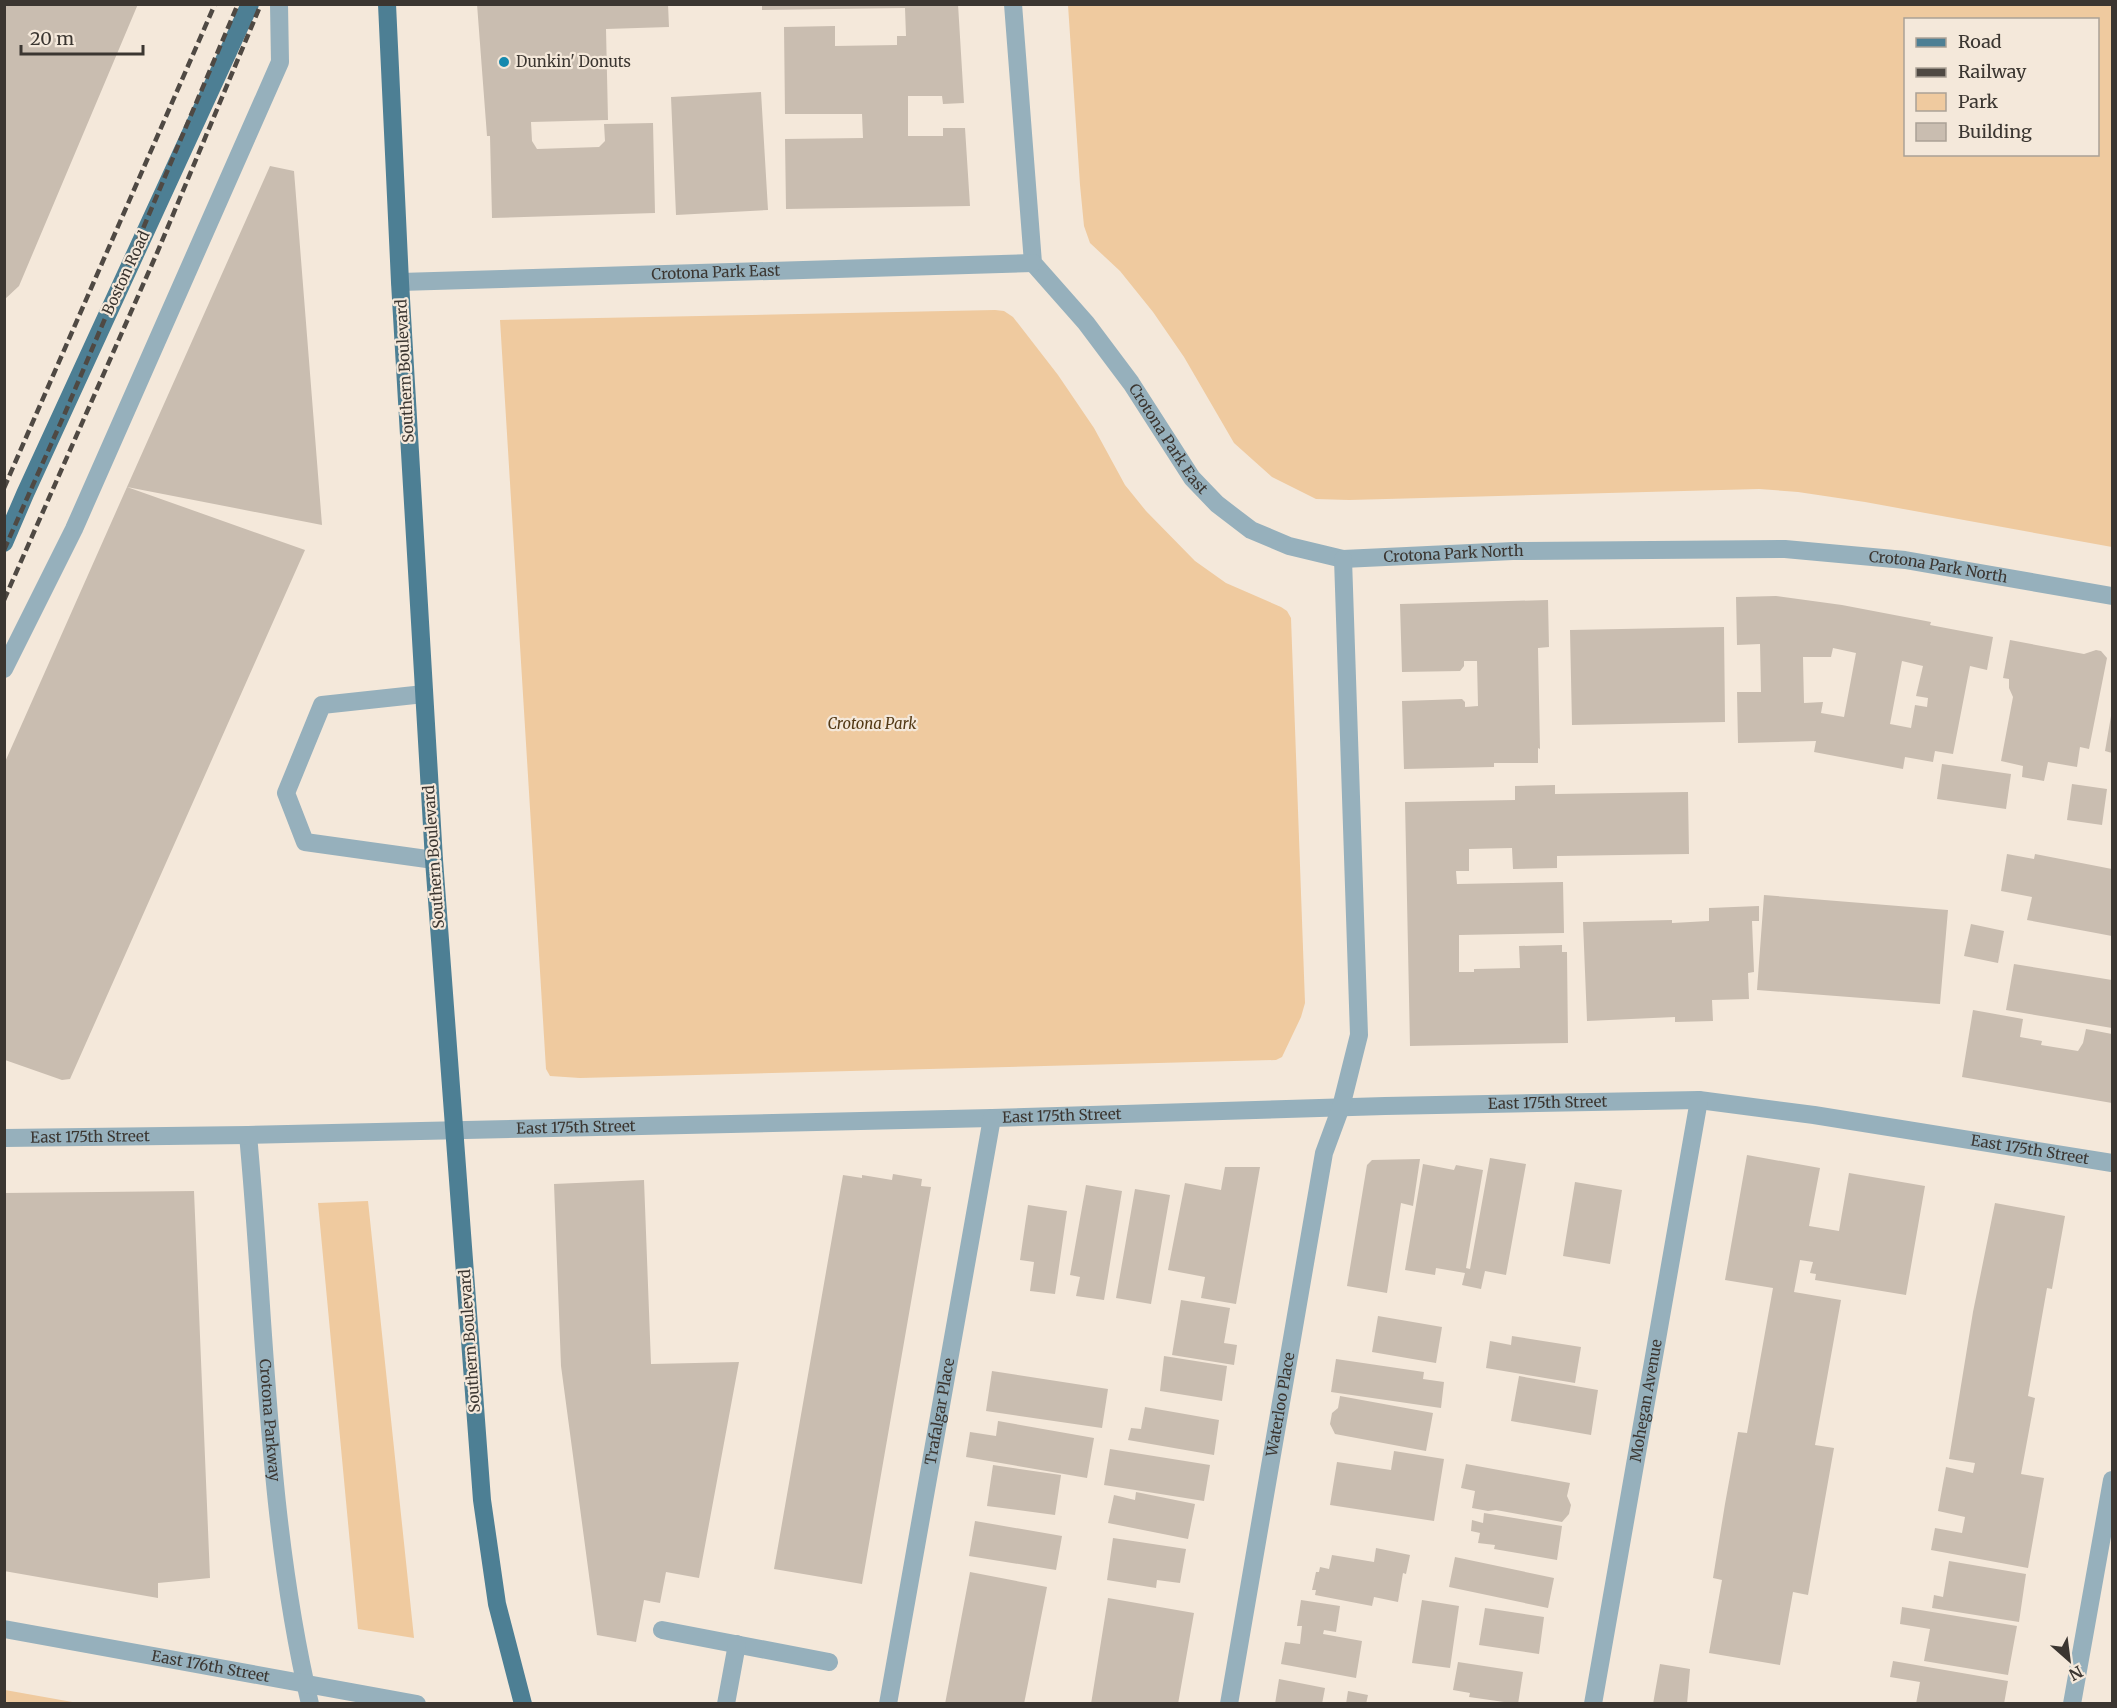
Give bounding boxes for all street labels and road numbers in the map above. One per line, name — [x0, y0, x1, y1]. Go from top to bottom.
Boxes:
street label: Boston Road — [98, 228, 153, 318]
street label: Crotona Park East — [651, 261, 781, 283]
street label: Southern Boulevard — [391, 299, 418, 443]
street label: Crotona Park East — [1125, 380, 1212, 498]
street label: Crotona Park North — [1383, 541, 1524, 566]
street label: Crotona Park North — [1868, 547, 2009, 587]
street label: Southern Boulevard — [419, 785, 448, 929]
street label: East 175th Street — [1488, 1092, 1608, 1113]
street label: East 175th Street — [1002, 1104, 1122, 1127]
street label: East 175th Street — [516, 1116, 636, 1138]
street label: East 175th Street — [30, 1126, 150, 1147]
street label: East 175th Street — [1969, 1130, 2090, 1168]
street label: Southern Boulevard — [455, 1269, 484, 1413]
street label: Mohegan Avenue — [1626, 1337, 1666, 1463]
street label: Waterloo Place — [1262, 1350, 1299, 1459]
street label: Trafalgar Place — [921, 1356, 958, 1466]
street label: Crotona Parkway — [256, 1358, 285, 1483]
street label: East 176th Street — [150, 1646, 271, 1686]

